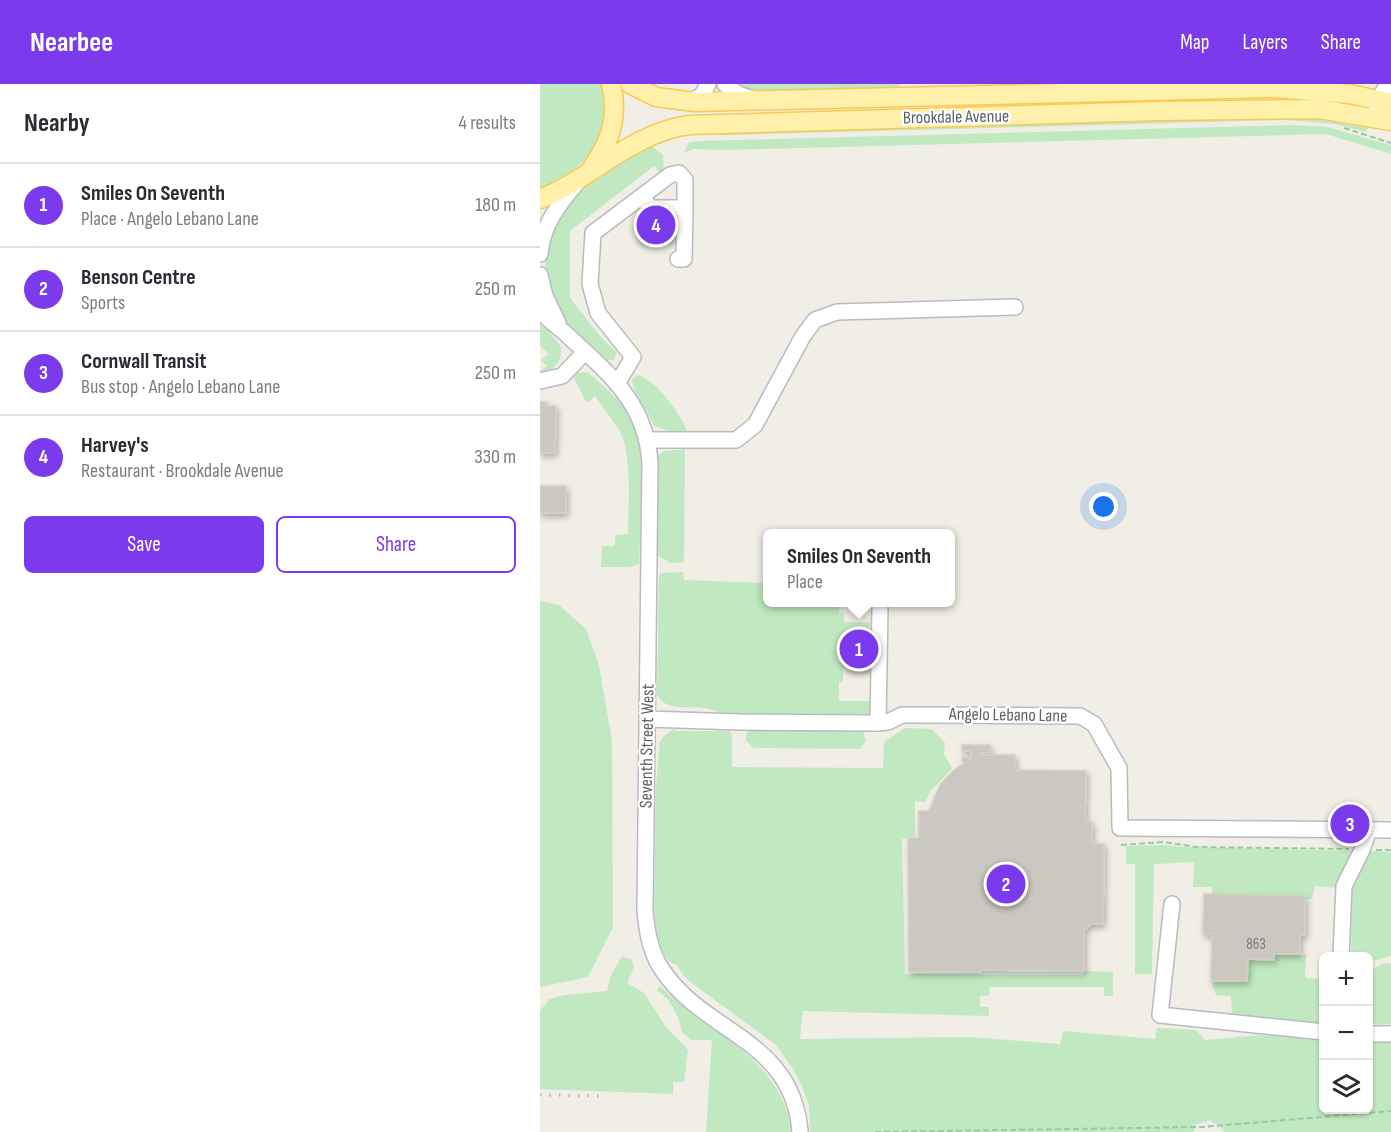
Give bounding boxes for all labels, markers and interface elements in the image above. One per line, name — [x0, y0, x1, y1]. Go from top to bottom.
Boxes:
text: Nearbee — [30, 26, 113, 59]
text: Map — [1180, 30, 1209, 55]
text: Layers — [1242, 30, 1288, 55]
text: Share — [1321, 30, 1361, 55]
street label: Brookdale Avenue — [903, 106, 1009, 128]
text: Nearby — [24, 108, 90, 139]
text: 4 results — [459, 111, 516, 135]
text: Smiles On Seventh — [81, 180, 225, 207]
text: 1 — [40, 193, 47, 217]
text: 180 m — [475, 193, 516, 217]
pin: 4 — [636, 202, 676, 248]
text: Place · Angelo Lebano Lane — [81, 207, 259, 231]
text: Benson Centre — [81, 264, 196, 291]
text: 2 — [39, 277, 48, 301]
text: 250 m — [475, 277, 516, 301]
text: Sports — [81, 291, 125, 315]
text: Cornwall Transit — [81, 348, 206, 375]
text: 3 — [39, 361, 48, 385]
text: 250 m — [475, 361, 516, 385]
text: Bus stop · Angelo Lebano Lane — [81, 375, 280, 399]
text: Harvey's — [81, 432, 149, 459]
text: 4 — [39, 445, 48, 469]
text: 330 m — [474, 445, 516, 469]
text: Restaurant · Brookdale Avenue — [81, 459, 284, 483]
your location — [1089, 492, 1118, 521]
button: Save — [24, 516, 264, 573]
button: Share — [276, 516, 516, 573]
popup — [763, 529, 955, 607]
text: Smiles On Seventh — [787, 543, 931, 570]
text: Place — [787, 570, 823, 594]
pin: 1 — [840, 626, 878, 672]
street label: Seventh Street West — [635, 683, 659, 808]
street label: Angelo Lebano Lane — [948, 703, 1067, 727]
pin: 3 — [1330, 802, 1370, 846]
pin: 2 — [986, 862, 1026, 906]
house number: 863 — [1246, 935, 1266, 954]
map controls — [1319, 952, 1373, 1114]
button: + — [1319, 952, 1373, 1006]
button: − — [1319, 1006, 1373, 1060]
button: layers — [1319, 1060, 1373, 1114]

